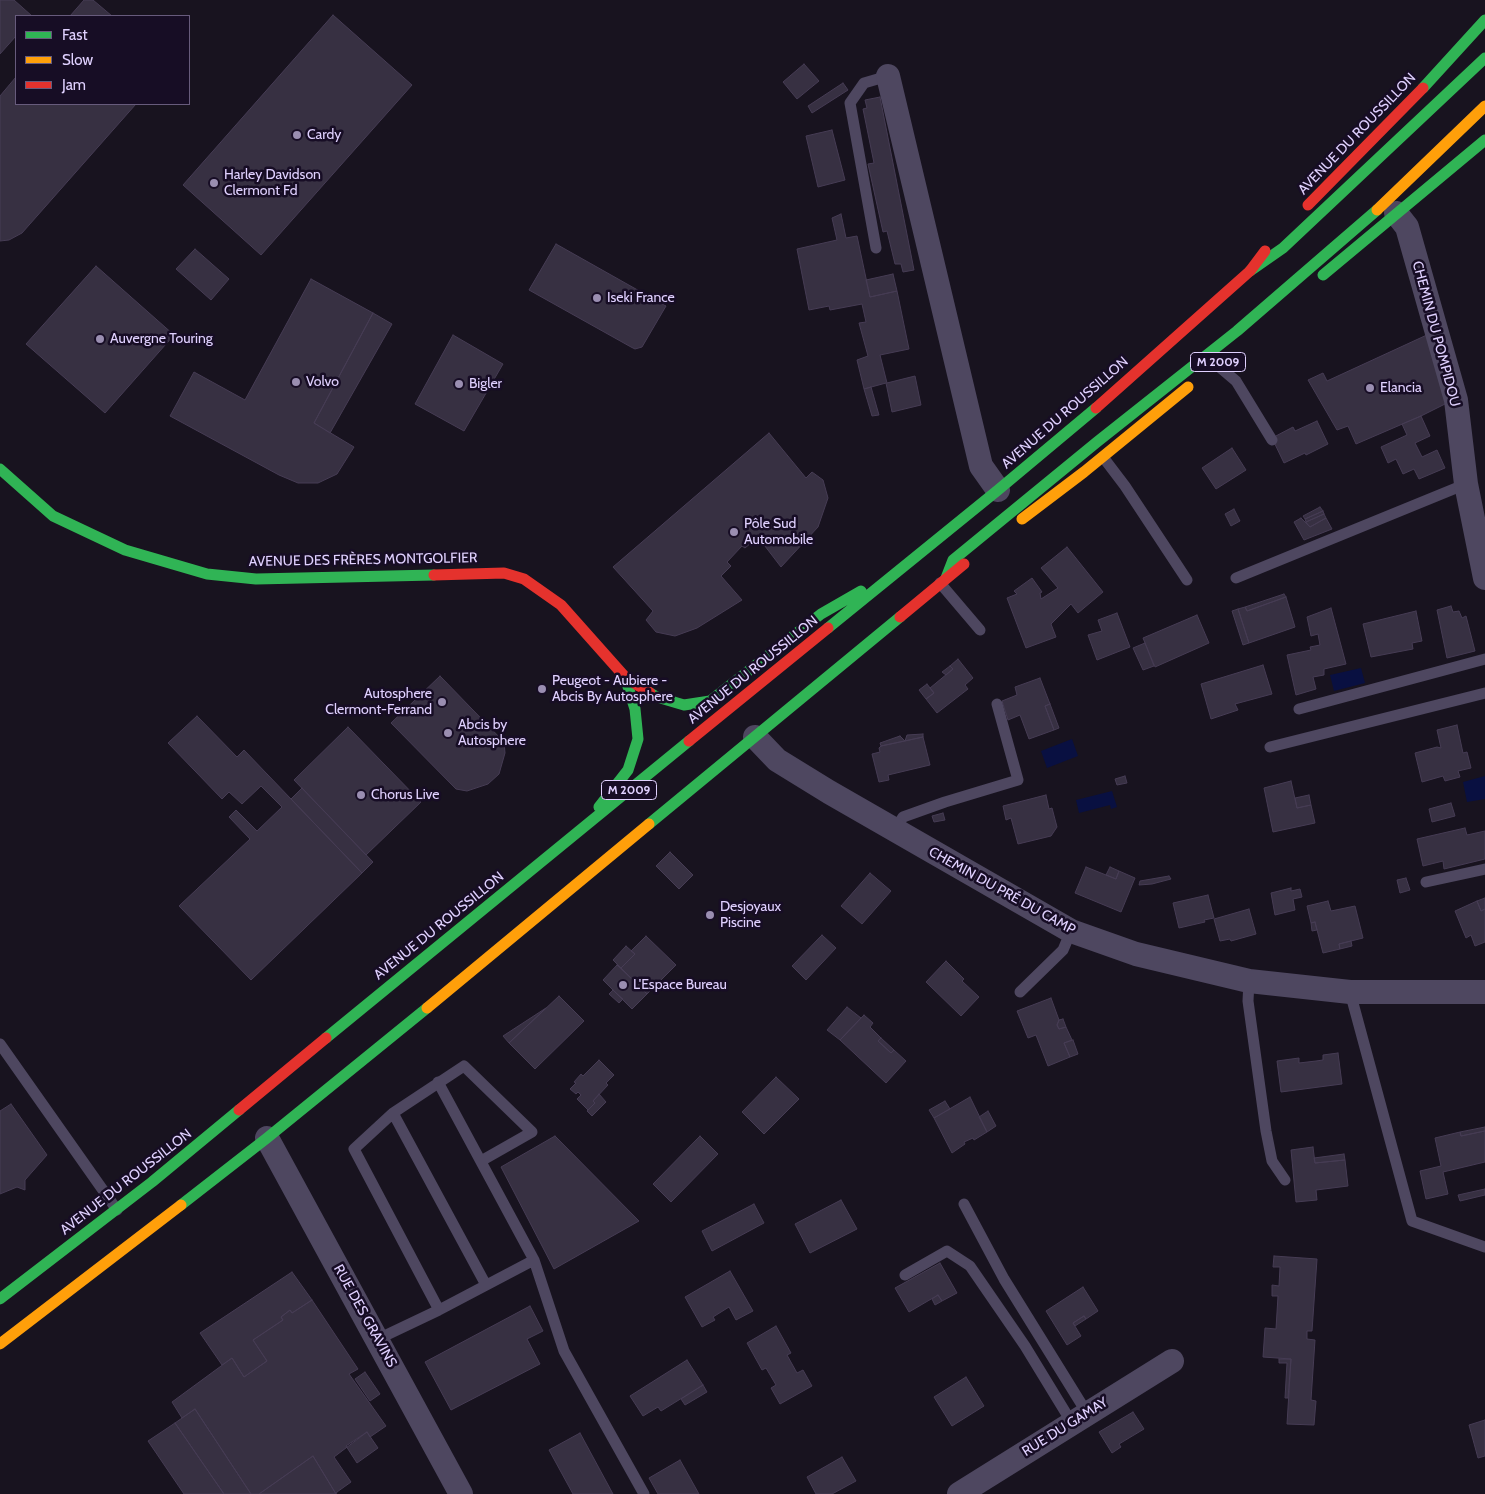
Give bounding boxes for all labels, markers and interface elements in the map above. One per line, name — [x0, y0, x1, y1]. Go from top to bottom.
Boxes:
legend — [15, 15, 190, 105]
text: Fast — [62, 26, 87, 44]
text: Slow — [62, 51, 93, 69]
street label: AVENUE DU ROUSSILLON — [1295, 70, 1419, 198]
text: Jam — [62, 76, 86, 94]
place label: Cardy — [307, 127, 341, 143]
marker: Cardy — [291, 129, 303, 141]
place label: Harley Davidson Clermont Fd — [224, 167, 321, 200]
marker: Harley Davidson Clermont Fd — [208, 177, 220, 189]
street label: CHEMIN DU POMPIDOU — [1408, 259, 1464, 409]
place label: Iseki France — [607, 290, 675, 306]
marker: Iseki France — [591, 292, 603, 304]
place label: Auvergne Touring — [110, 331, 213, 347]
marker: Auvergne Touring — [94, 333, 106, 345]
road number: M 2009 — [1190, 352, 1246, 372]
street label: AVENUE DU ROUSSILLON — [998, 353, 1132, 473]
place label: Volvo — [306, 374, 339, 390]
marker: Volvo — [290, 376, 302, 388]
place label: Bigler — [469, 376, 502, 392]
marker: Bigler — [453, 378, 465, 390]
place label: Elancia — [1380, 380, 1422, 396]
marker: Elancia — [1364, 382, 1376, 394]
place label: Pôle Sud Automobile — [744, 516, 813, 548]
marker: Pôle Sud Automobile — [728, 526, 740, 538]
street label: AVENUE DES FRÈRES MONTGOLFIER — [248, 550, 478, 570]
street label: AVENUE DU ROUSSILLON — [685, 612, 821, 728]
place label: Peugeot - Aubiere - Abcis By Autosphere — [552, 673, 673, 706]
marker: Peugeot - Aubiere - Abcis By Autosphere — [536, 683, 548, 695]
place label: Autosphere Clermont-Ferrand — [325, 686, 432, 719]
marker: Autosphere Clermont-Ferrand — [436, 696, 448, 708]
place label: Abcis by Autosphere — [458, 717, 526, 750]
marker: Abcis by Autosphere — [442, 727, 454, 739]
road number: M 2009 — [602, 780, 656, 800]
place label: Chorus Live — [371, 787, 440, 803]
marker: Chorus Live — [355, 789, 367, 801]
street label: CHEMIN DU PRÉ DU CAMP — [926, 844, 1078, 938]
street label: AVENUE DU ROUSSILLON — [371, 868, 507, 984]
place label: Desjoyaux Piscine — [720, 899, 781, 932]
marker: Desjoyaux Piscine — [704, 909, 716, 921]
place label: L'Espace Bureau — [633, 977, 727, 993]
marker: L'Espace Bureau — [617, 979, 629, 991]
street label: AVENUE DU ROUSSILLON — [57, 1125, 195, 1239]
street label: RUE DES GRAVINS — [330, 1262, 400, 1370]
street label: RUE DU GAMAY — [1019, 1394, 1111, 1460]

